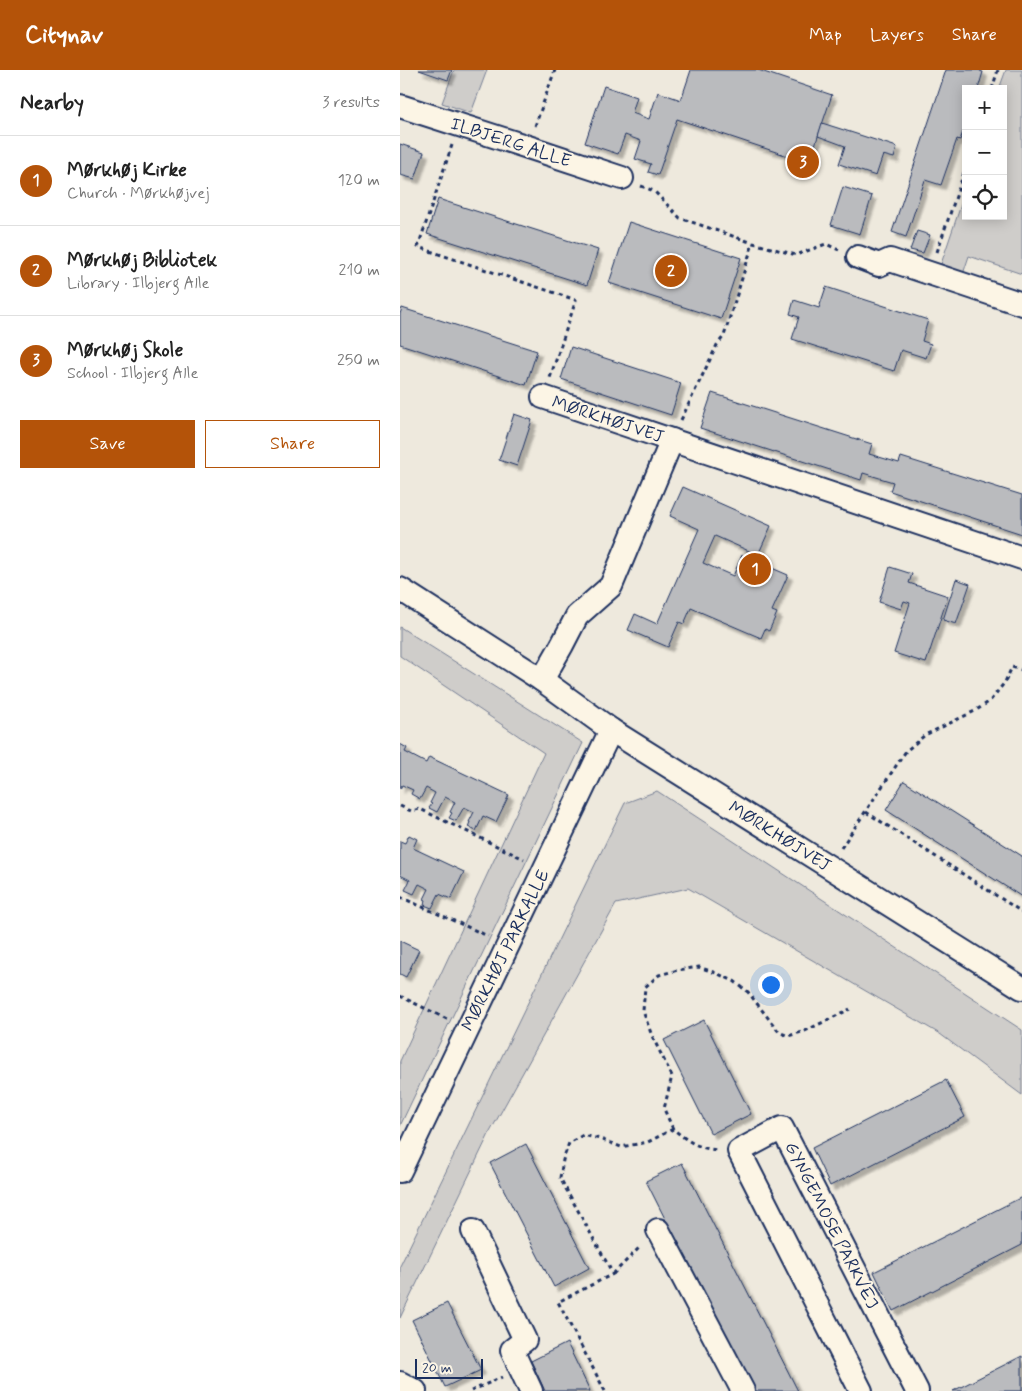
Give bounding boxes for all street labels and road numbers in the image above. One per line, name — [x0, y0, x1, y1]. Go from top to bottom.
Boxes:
street label: ILBJERG ALLE — [447, 112, 574, 174]
street label: MØRKHØJVEJ — [548, 390, 667, 449]
street label: MØRKHØJVEJ — [724, 796, 835, 878]
street label: MØRKHØJ PARKALLE — [456, 866, 555, 1035]
street label: GYNGEMOSE PARKVEJ — [779, 1138, 884, 1313]

